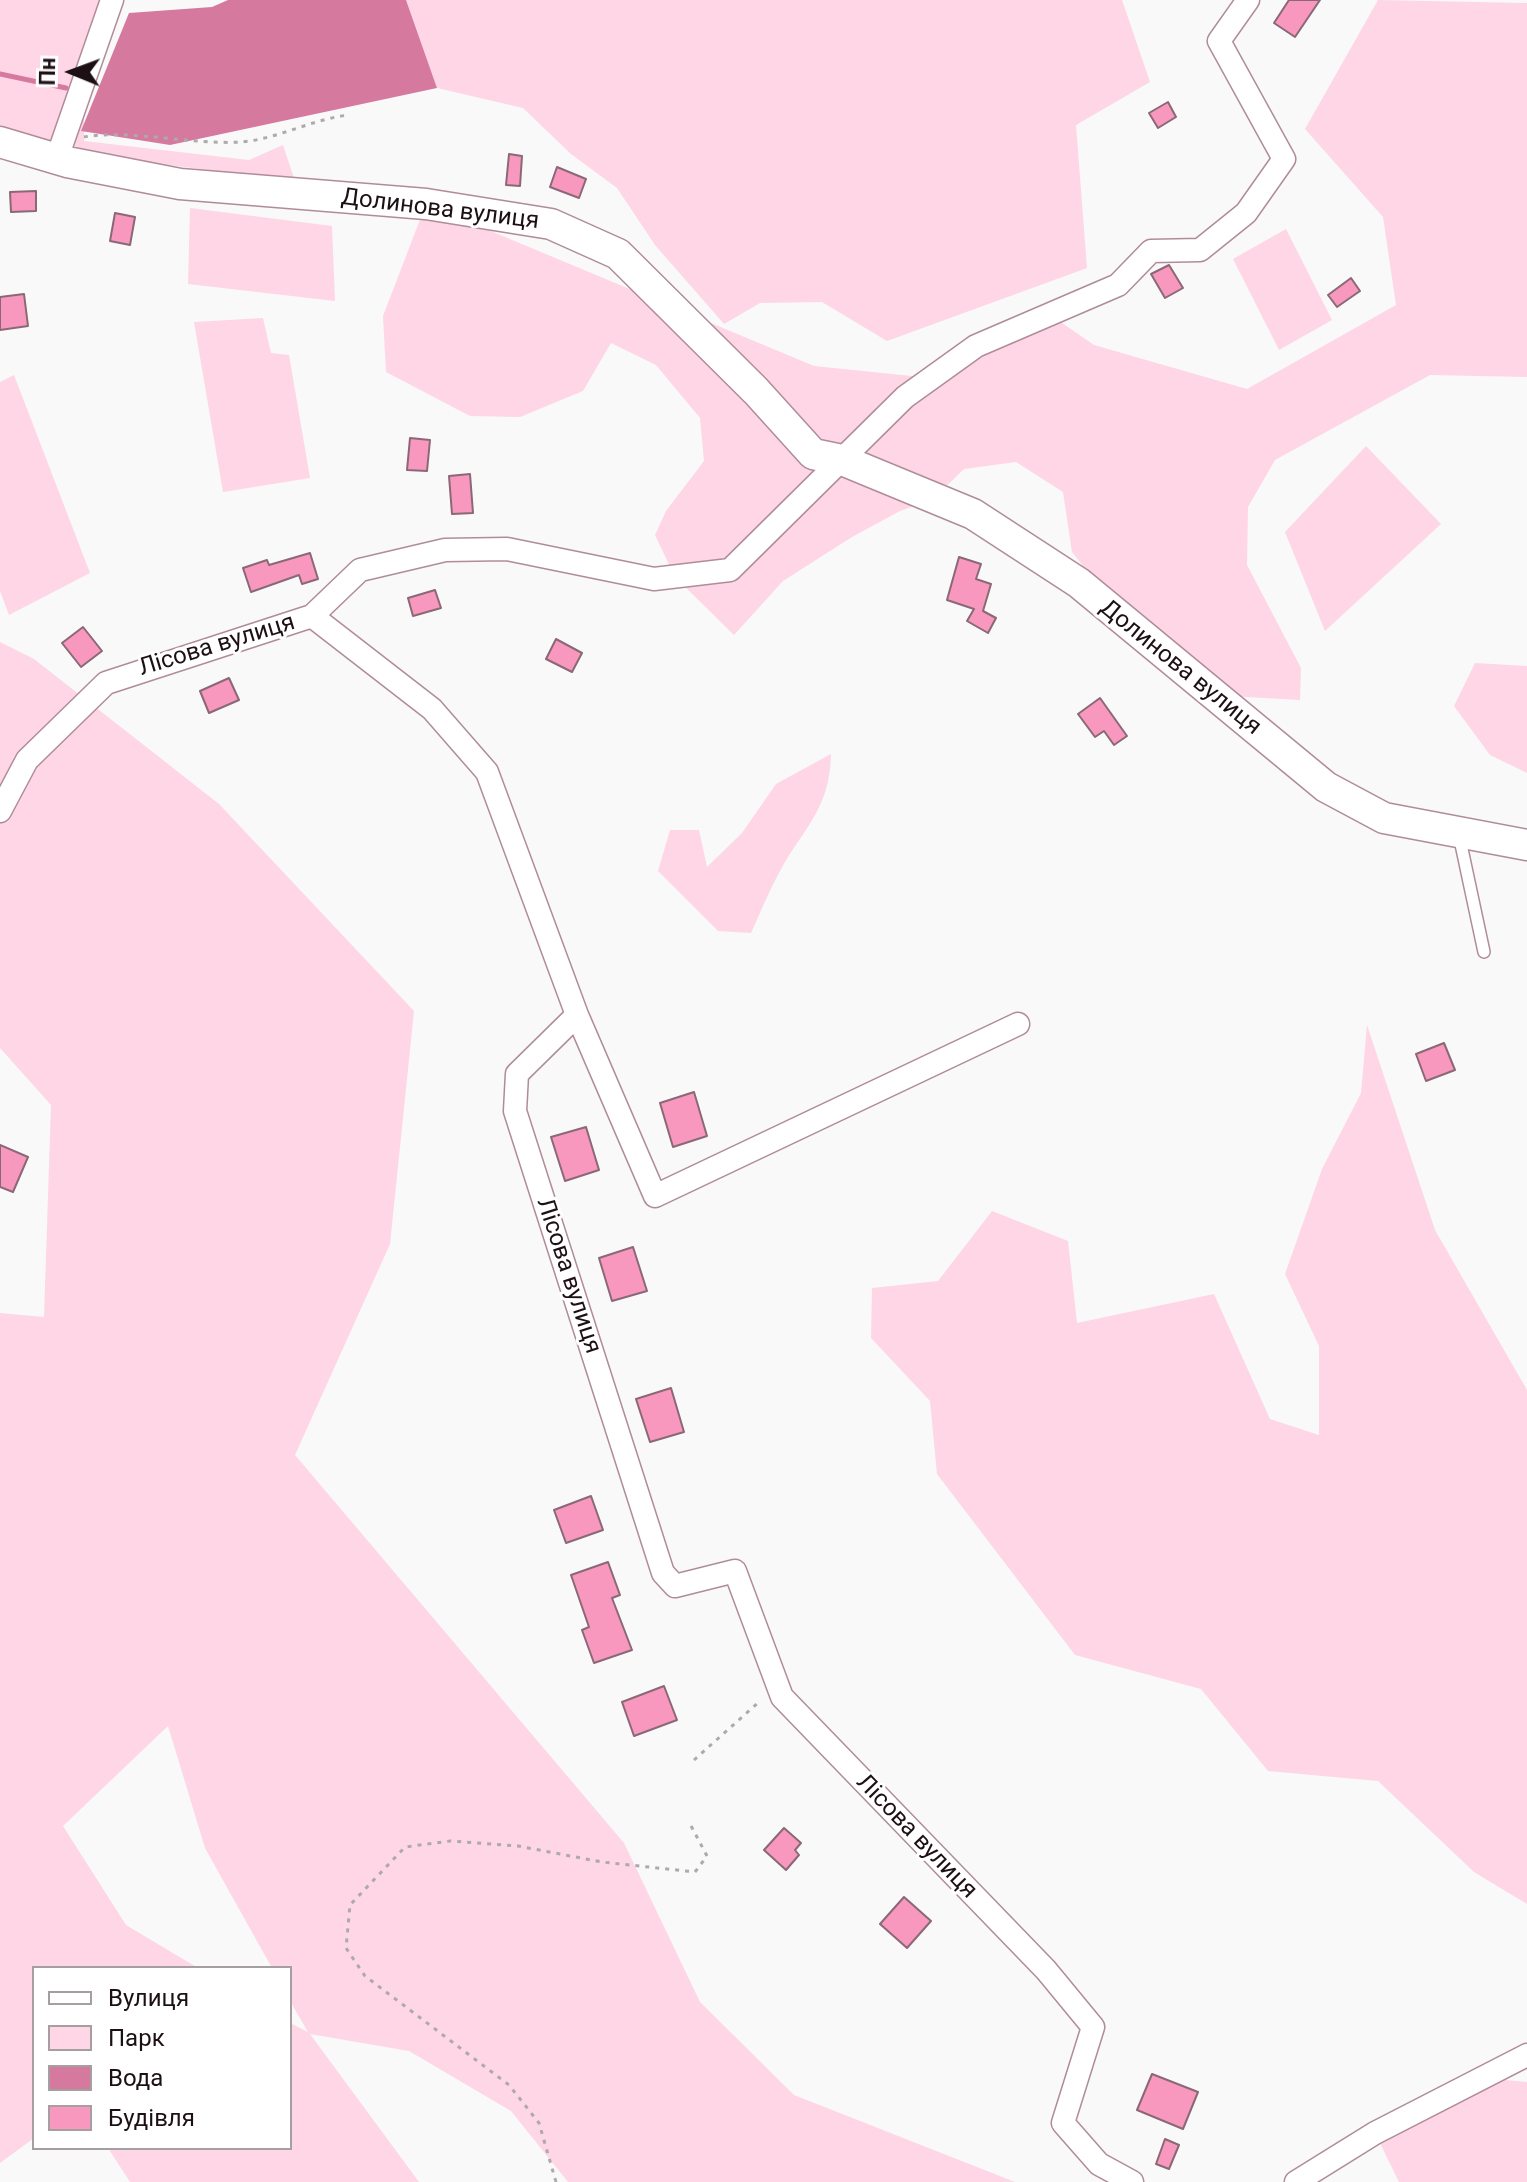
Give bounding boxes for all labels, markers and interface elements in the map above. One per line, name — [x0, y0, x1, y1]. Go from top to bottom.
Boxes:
north arrow — [32, 32, 112, 112]
text: Пн — [35, 57, 60, 86]
street label: Долинова вулиця — [339, 184, 541, 236]
street label: Долинова вулиця — [1094, 594, 1266, 742]
street label: Лісова вулиця — [136, 609, 298, 683]
street label: Лісова вулиця — [529, 1195, 607, 1357]
street label: Лісова вулиця — [850, 1769, 982, 1905]
legend — [32, 1966, 292, 2150]
text: Вулиця — [108, 1984, 189, 2012]
text: Парк — [108, 2024, 165, 2052]
text: Вода — [108, 2064, 163, 2092]
text: Будівля — [108, 2104, 195, 2132]

